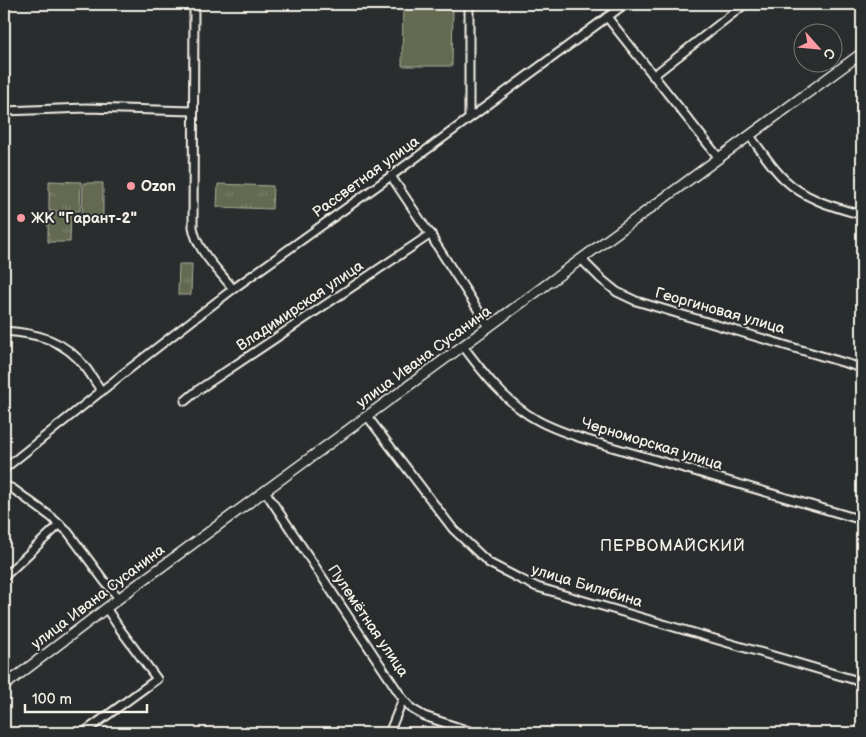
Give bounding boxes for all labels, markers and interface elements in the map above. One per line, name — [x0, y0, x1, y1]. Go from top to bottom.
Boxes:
north arrow — [794, 22, 844, 72]
text: С — [819, 45, 839, 62]
street label: Рассветная улица — [309, 132, 423, 222]
place label: Ozon — [141, 177, 176, 196]
marker: Ozon — [125, 180, 137, 192]
place label: ЖК "Гарант-2" — [31, 209, 137, 228]
marker: ЖК "Гарант-2" — [15, 212, 27, 224]
street label: Владимирская улица — [233, 256, 367, 356]
street label: Георгиновая улица — [653, 283, 787, 339]
street label: улица Ивана Сусанина — [353, 302, 495, 412]
street label: Черноморская улица — [579, 413, 725, 475]
district label: ПЕРВОМАЙСКИЙ — [600, 537, 746, 556]
street label: улица Ивана Сусанина — [27, 541, 169, 653]
street label: улица Билибина — [529, 560, 645, 612]
street label: Пулемётная улица — [323, 561, 413, 681]
scale bar — [25, 682, 148, 714]
text: 100 m — [32, 690, 72, 709]

